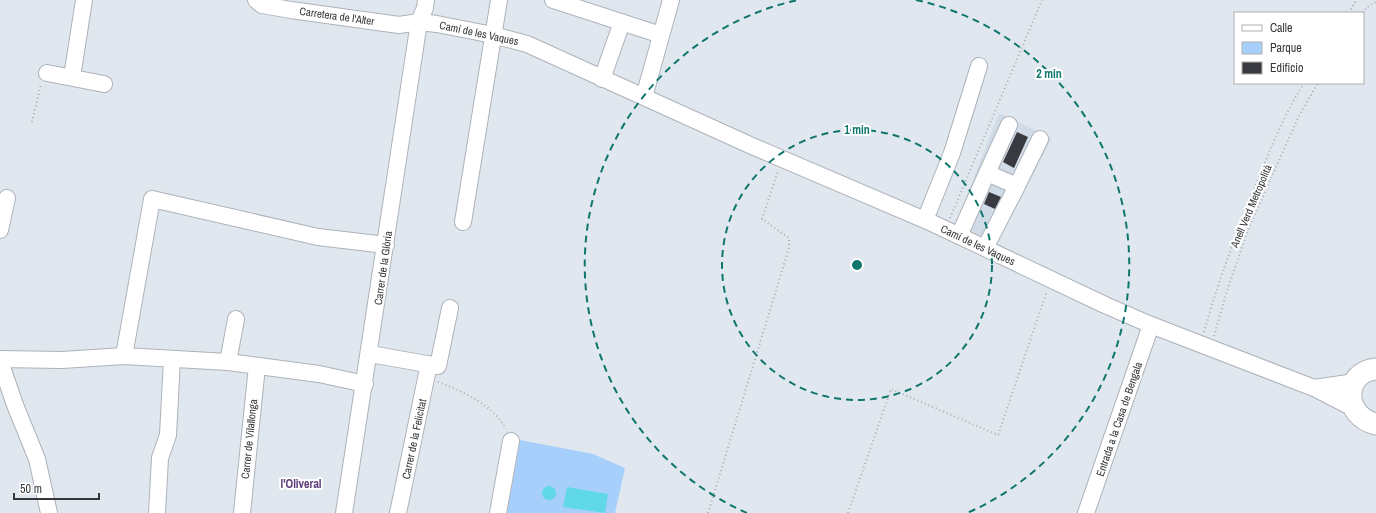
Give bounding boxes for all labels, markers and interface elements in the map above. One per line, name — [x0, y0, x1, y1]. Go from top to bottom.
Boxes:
street label: Carretera de l'Alter — [299, 4, 375, 28]
legend — [1234, 12, 1364, 84]
street label: Camí de les Vaques — [438, 18, 520, 48]
text: Calle — [1270, 20, 1292, 36]
text: Parque — [1270, 40, 1302, 56]
text: Edificio — [1270, 60, 1303, 76]
text: 2 min — [1036, 66, 1062, 82]
text: 1 min — [844, 122, 870, 138]
street label: Anell Verd Metropolità — [1227, 162, 1275, 251]
street label: Camí de les Vaques — [939, 222, 1018, 269]
street label: Carrer de la Glòria — [371, 230, 395, 306]
centre of rings — [850, 258, 864, 272]
street label: Entrada a la Casa de Bengala — [1093, 360, 1145, 478]
street label: Carrer de la Felicitat — [399, 397, 429, 480]
street label: Carrer de Vilallonga — [238, 398, 260, 480]
scale bar — [14, 475, 99, 501]
district label: l'Oliveral — [280, 476, 322, 492]
text: 50 m — [20, 481, 42, 497]

